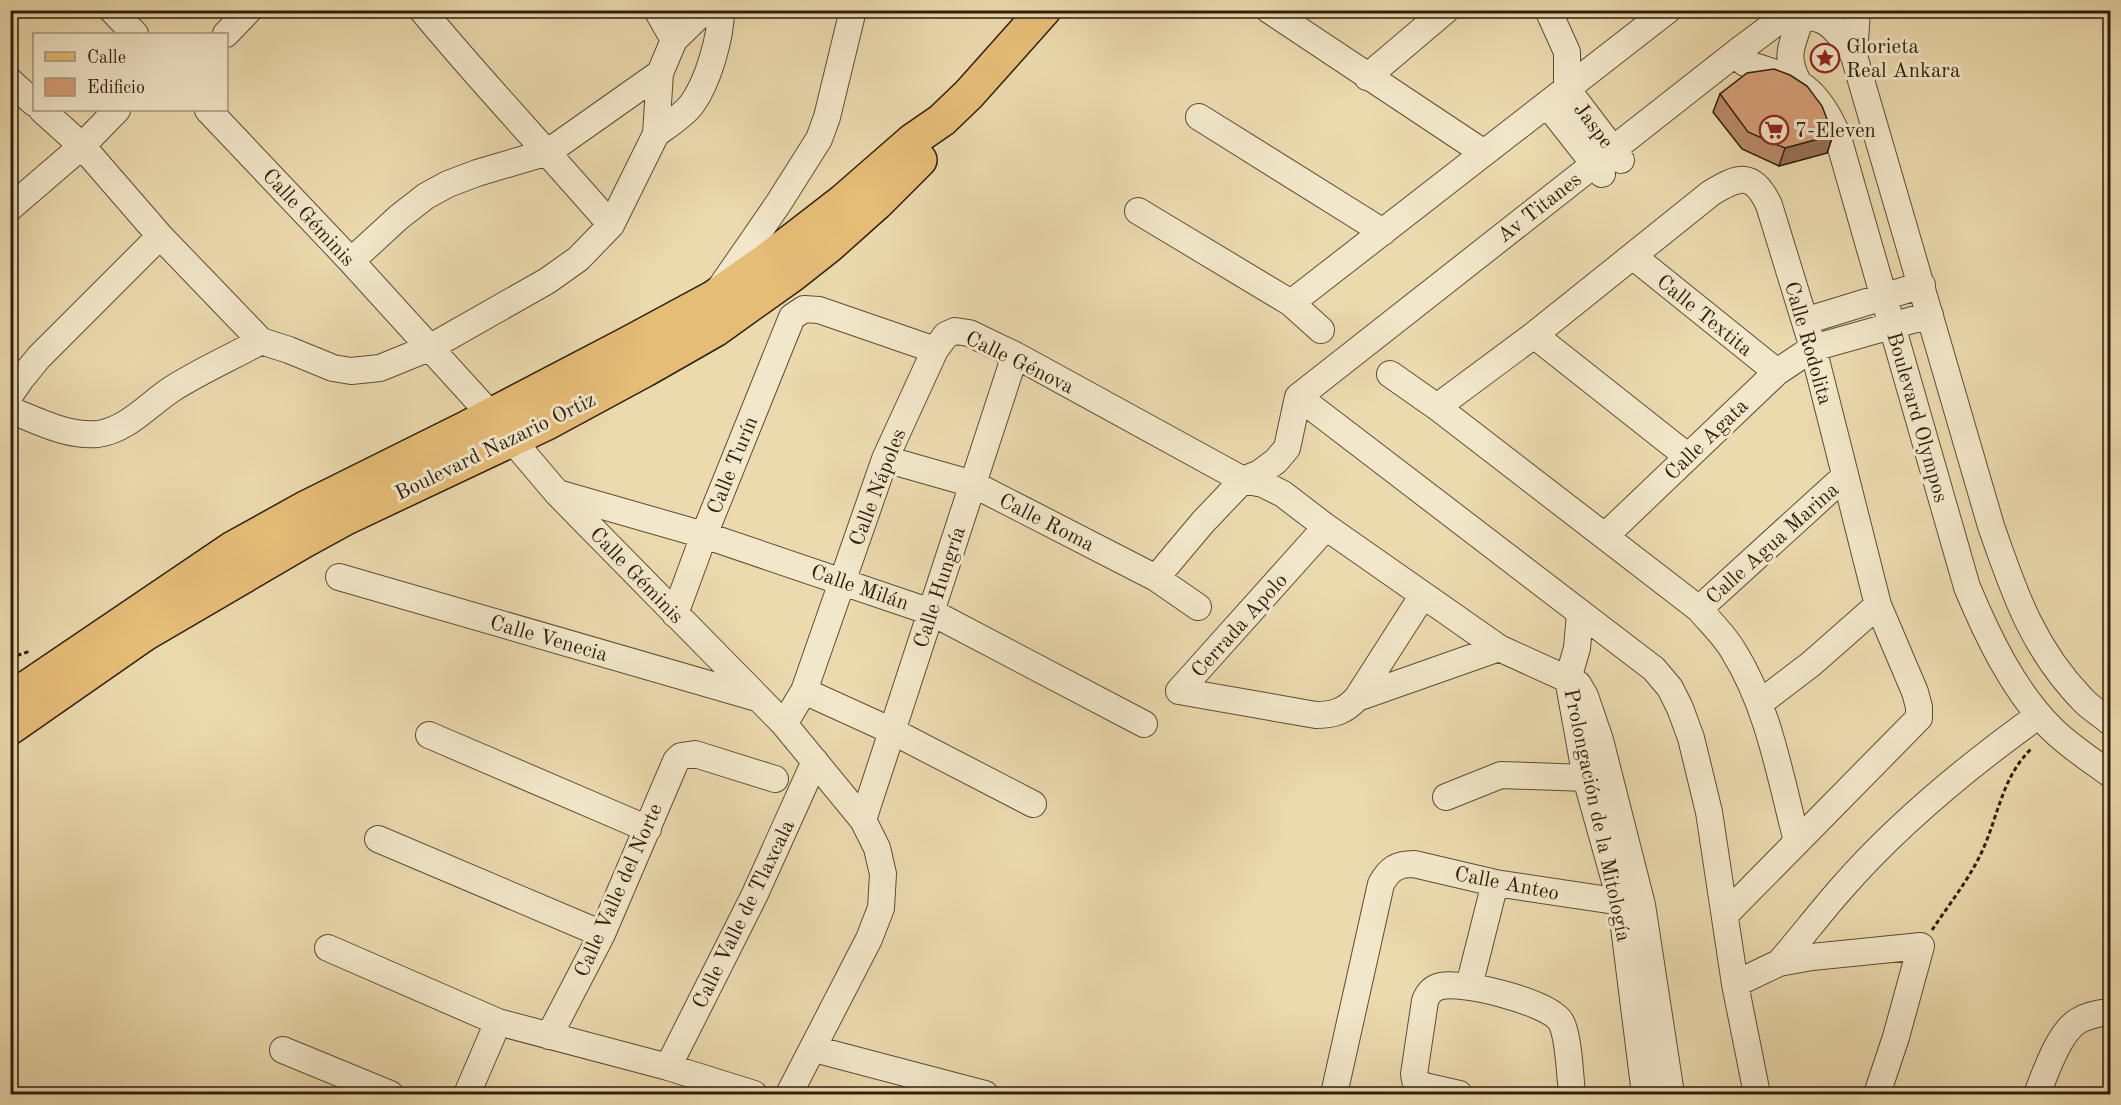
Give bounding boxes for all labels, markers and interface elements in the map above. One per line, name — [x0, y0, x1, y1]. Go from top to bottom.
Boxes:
legend — [33, 33, 228, 111]
place label: Glorieta Real Ankara — [1846, 37, 1960, 82]
place icon: Glorieta Real Ankara — [1809, 42, 1841, 74]
text: Calle — [87, 49, 126, 67]
text: Edificio — [87, 79, 145, 97]
street label: Jaspe — [1569, 99, 1617, 153]
supermarket icon: 7-Eleven — [1758, 114, 1790, 146]
place label: 7-Eleven — [1795, 121, 1876, 142]
street label: Calle Géminis — [258, 165, 358, 271]
street label: Av Titanes — [1494, 169, 1586, 247]
street label: Calle Textita — [1652, 271, 1756, 361]
street label: Calle Rodolita — [1780, 279, 1835, 407]
street label: Calle Génova — [962, 328, 1077, 399]
street label: Boulevard Olympos — [1882, 330, 1951, 505]
street label: Boulevard Nazario Ortiz — [392, 390, 599, 505]
street label: Calle Agata — [1661, 395, 1753, 485]
street label: Calle Turín — [704, 414, 762, 517]
street label: Calle Nápoles — [846, 426, 910, 549]
street label: Calle Agua Marina — [1703, 479, 1843, 609]
street label: Calle Roma — [995, 490, 1097, 556]
street label: Calle Géminis — [585, 524, 687, 628]
street label: Calle Hungría — [911, 524, 970, 651]
street label: Calle Milán — [808, 562, 911, 615]
street label: Cerrada Apolo — [1188, 570, 1292, 682]
street label: Calle Venecia — [487, 613, 610, 666]
street label: Prolongación de la Mitología — [1559, 687, 1634, 944]
street label: Calle Valle del Norte — [572, 801, 667, 981]
street label: Calle Valle de Tlaxcala — [690, 817, 799, 1012]
street label: Calle Anteo — [1453, 864, 1561, 905]

